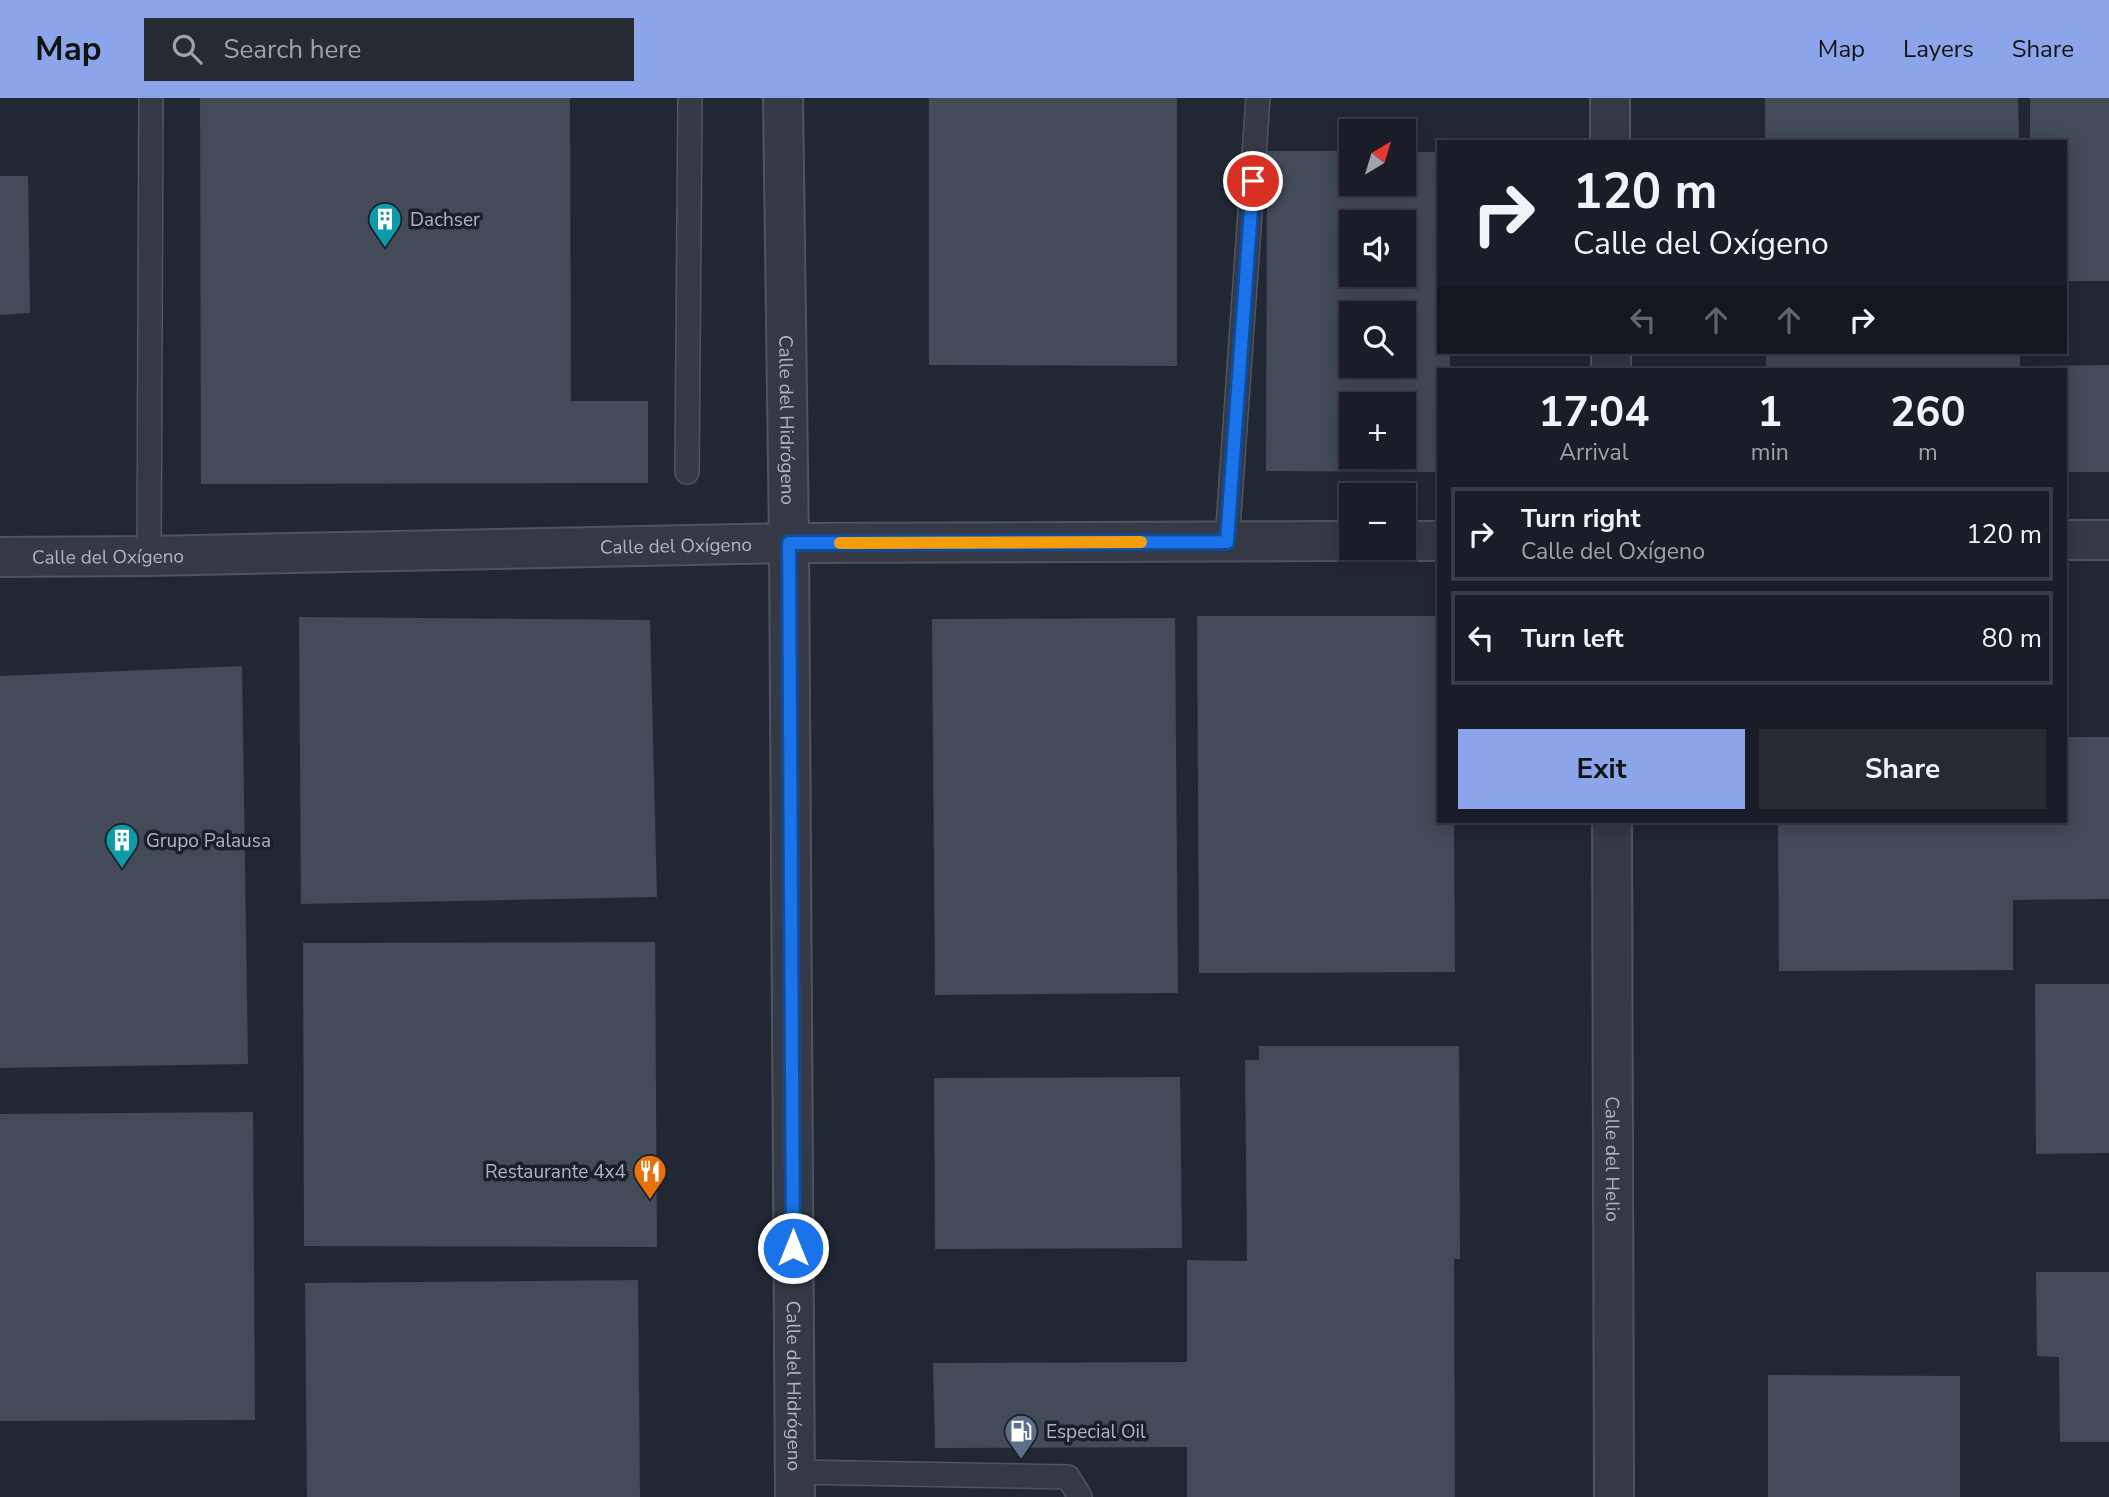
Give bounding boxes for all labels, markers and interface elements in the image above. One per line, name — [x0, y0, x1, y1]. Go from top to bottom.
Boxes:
search box — [144, 18, 634, 81]
text: Map — [35, 27, 102, 72]
icon: search — [168, 30, 206, 68]
text: Search here — [224, 32, 361, 67]
text: Map — [1818, 33, 1865, 65]
text: Layers — [1903, 33, 1974, 65]
text: Share — [2012, 33, 2074, 65]
north arrow — [1339, 119, 1416, 196]
map controls — [1339, 119, 1416, 560]
pin — [1223, 151, 1283, 211]
text: 120 m — [1573, 158, 1717, 225]
icon: arrive — [1234, 162, 1272, 200]
icon: right — [1458, 168, 1549, 259]
building icon: Dachser — [366, 200, 404, 249]
place label: Dachser — [410, 207, 480, 233]
button: sound — [1339, 210, 1416, 287]
text: Calle del Oxígeno — [1573, 222, 1829, 265]
button: search — [1339, 301, 1416, 378]
icon: left — [1624, 301, 1662, 339]
icon: ahead — [1697, 301, 1735, 339]
icon: ahead — [1770, 301, 1808, 339]
icon: right — [1843, 301, 1881, 339]
street label: Calle del Hidrógeno — [772, 335, 800, 505]
text: 17:04 — [1538, 384, 1649, 441]
text: 1 — [1757, 384, 1782, 441]
text: 260 — [1890, 384, 1966, 441]
button: + — [1339, 392, 1416, 469]
text: Arrival — [1559, 437, 1628, 468]
text: min — [1751, 437, 1789, 468]
text: m — [1918, 437, 1938, 468]
button: − — [1339, 483, 1416, 560]
text: Turn right — [1521, 501, 1640, 536]
icon: right — [1462, 515, 1500, 553]
text: 120 m — [1966, 517, 2042, 552]
street label: Calle del Oxígeno — [600, 532, 752, 561]
text: Calle del Oxígeno — [1521, 536, 1705, 567]
street label: Calle del Oxígeno — [32, 543, 184, 571]
icon: left — [1462, 619, 1500, 657]
text: Turn left — [1521, 621, 1624, 656]
text: 80 m — [1982, 621, 2042, 656]
button: Exit — [1458, 729, 1745, 809]
button: Share — [1759, 729, 2046, 809]
building icon: Grupo Palausa — [103, 821, 141, 870]
place label: Grupo Palausa — [146, 828, 271, 854]
street label: Calle del Helio — [1599, 1096, 1625, 1222]
restaurant icon: Restaurante 4x4 — [631, 1152, 669, 1201]
place label: Restaurante 4x4 — [485, 1159, 626, 1185]
position arrow — [756, 1211, 830, 1285]
street label: Calle del Hidrógeno — [780, 1301, 807, 1471]
fuel station icon: Especial Oil — [1002, 1412, 1040, 1461]
place label: Especial Oil — [1046, 1419, 1146, 1445]

